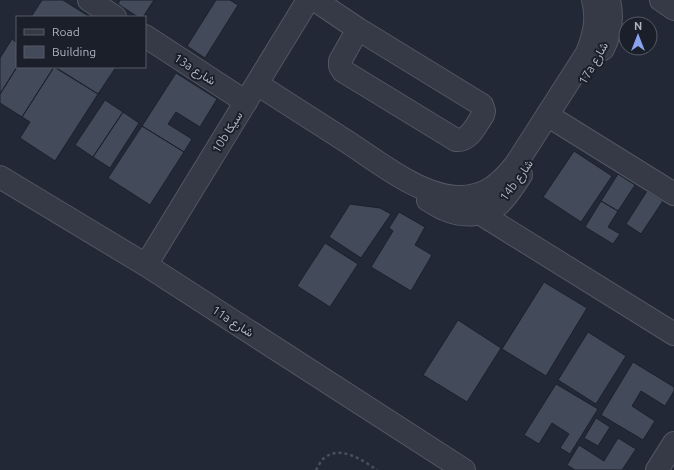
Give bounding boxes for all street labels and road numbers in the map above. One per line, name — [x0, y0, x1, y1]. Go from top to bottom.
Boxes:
street label: 17a شارع — [576, 40, 613, 88]
street label: 13a شارع — [170, 51, 218, 90]
street label: 10b سيكا — [209, 109, 246, 156]
street label: 14b شارع — [497, 157, 538, 205]
street label: 11a شارع — [208, 303, 256, 342]

